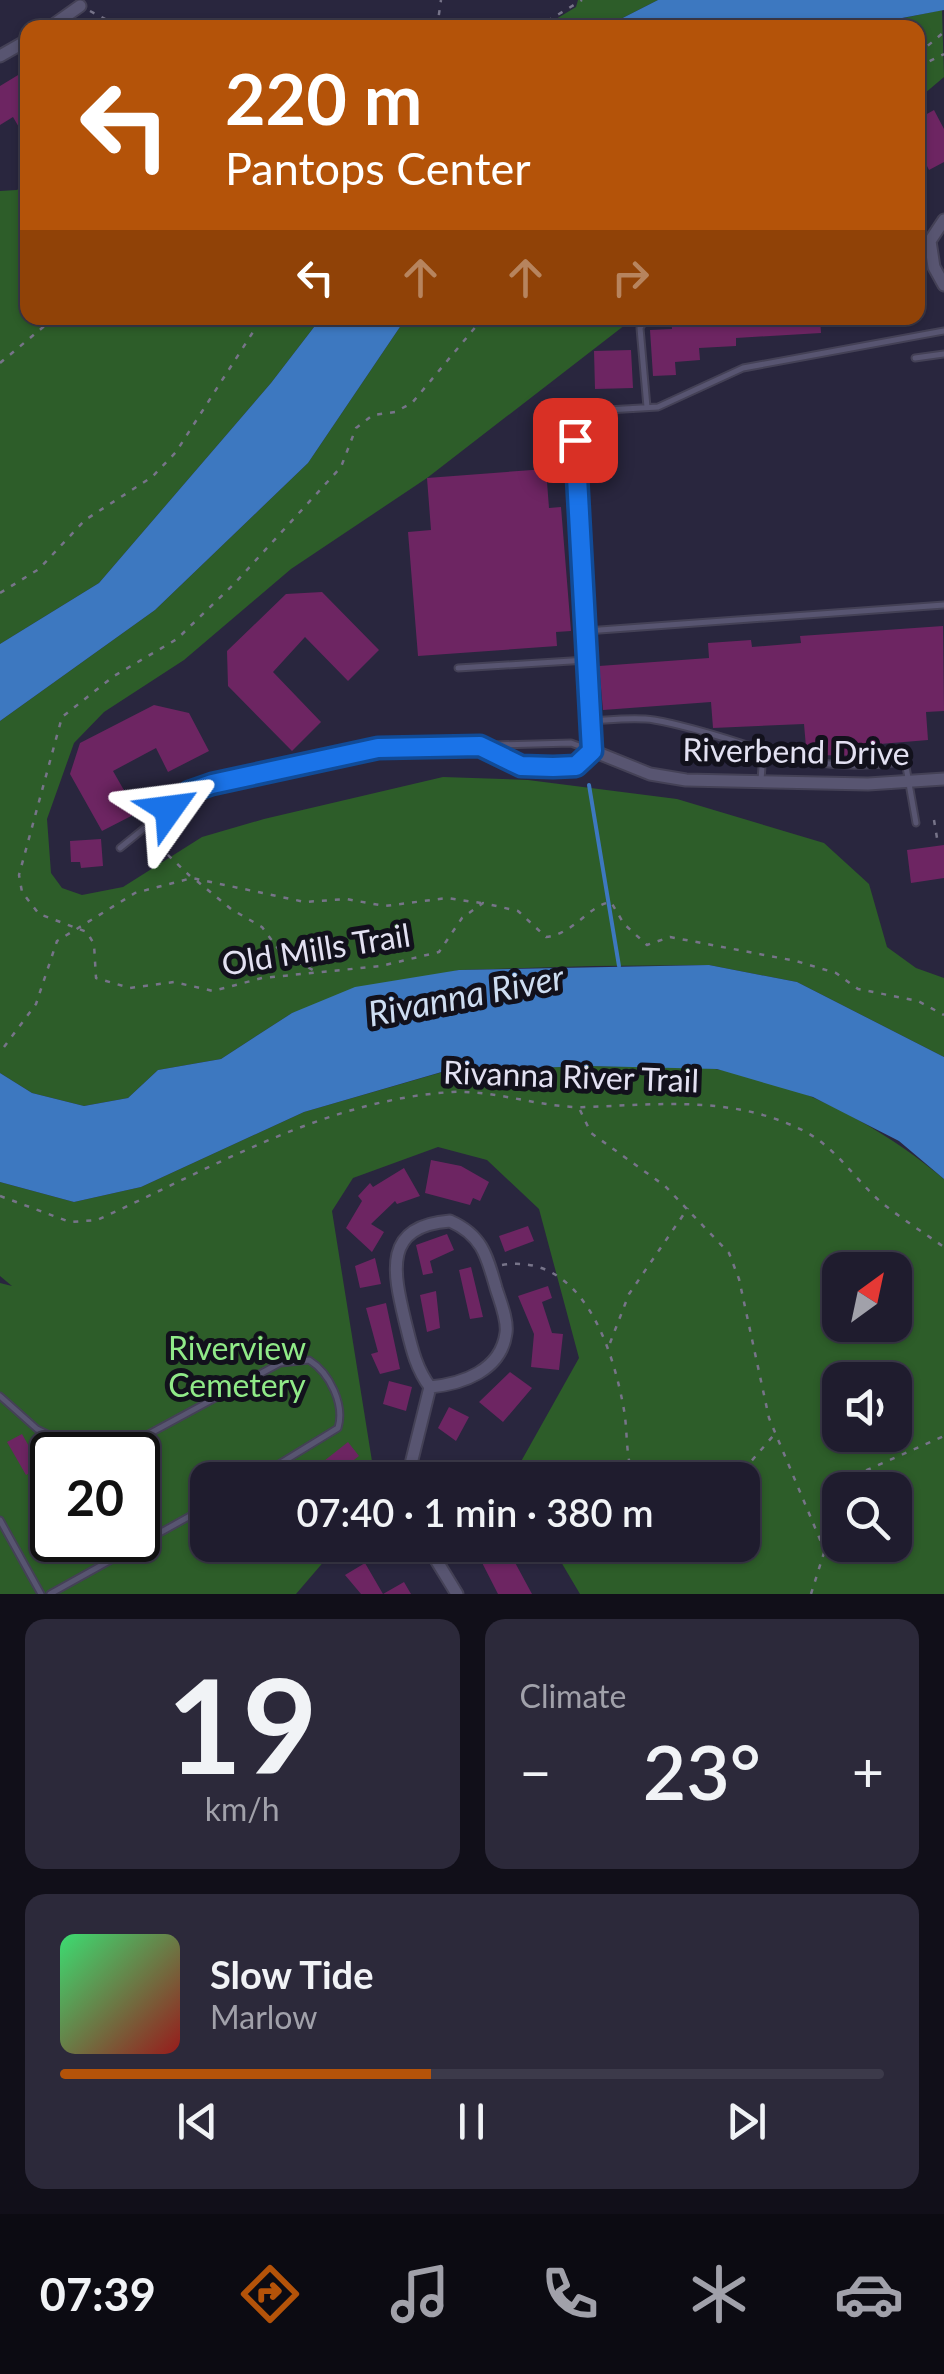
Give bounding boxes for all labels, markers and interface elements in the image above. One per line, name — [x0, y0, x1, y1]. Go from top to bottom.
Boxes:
text: 220 m — [225, 56, 422, 140]
icon: left — [60, 60, 190, 190]
text: Pantops Center — [225, 141, 531, 195]
icon: left — [288, 250, 343, 305]
icon: ahead — [393, 250, 448, 305]
icon: ahead — [498, 250, 553, 305]
icon: right — [603, 250, 658, 305]
pin — [533, 398, 618, 483]
icon: arrive — [548, 413, 603, 468]
street label: Riverbend Drive — [682, 729, 910, 772]
position arrow — [117, 757, 221, 861]
street label: Old Mills Trail — [219, 914, 413, 983]
water label: Rivanna River — [364, 954, 568, 1034]
street label: Rivanna River Trail — [442, 1052, 700, 1099]
north arrow — [822, 1252, 912, 1342]
map controls — [822, 1252, 912, 1562]
park label: Riverview Cemetery — [168, 1328, 306, 1404]
button: sound — [822, 1362, 912, 1452]
speed limit sign: 20 — [30, 1432, 160, 1562]
button: search — [822, 1472, 912, 1562]
text: 07:40 · 1 min · 380 m — [297, 1489, 653, 1535]
text: 19 — [167, 1646, 318, 1802]
text: Climate — [520, 1676, 626, 1715]
text: 23° — [643, 1726, 761, 1816]
text: − — [520, 1738, 551, 1804]
text: + — [852, 1738, 884, 1804]
text: km/h — [205, 1789, 280, 1828]
text: Slow Tide — [210, 1951, 373, 1997]
text: Marlow — [210, 1997, 317, 2036]
icon: previous — [170, 2094, 225, 2149]
icon: pause — [444, 2094, 499, 2149]
icon: next — [719, 2094, 774, 2149]
icon: directions — [235, 2259, 305, 2329]
icon: music — [385, 2259, 455, 2329]
icon: phone — [535, 2259, 605, 2329]
icon: climate — [684, 2259, 754, 2329]
icon: car — [834, 2259, 904, 2329]
text: 07:39 — [40, 2267, 156, 2321]

